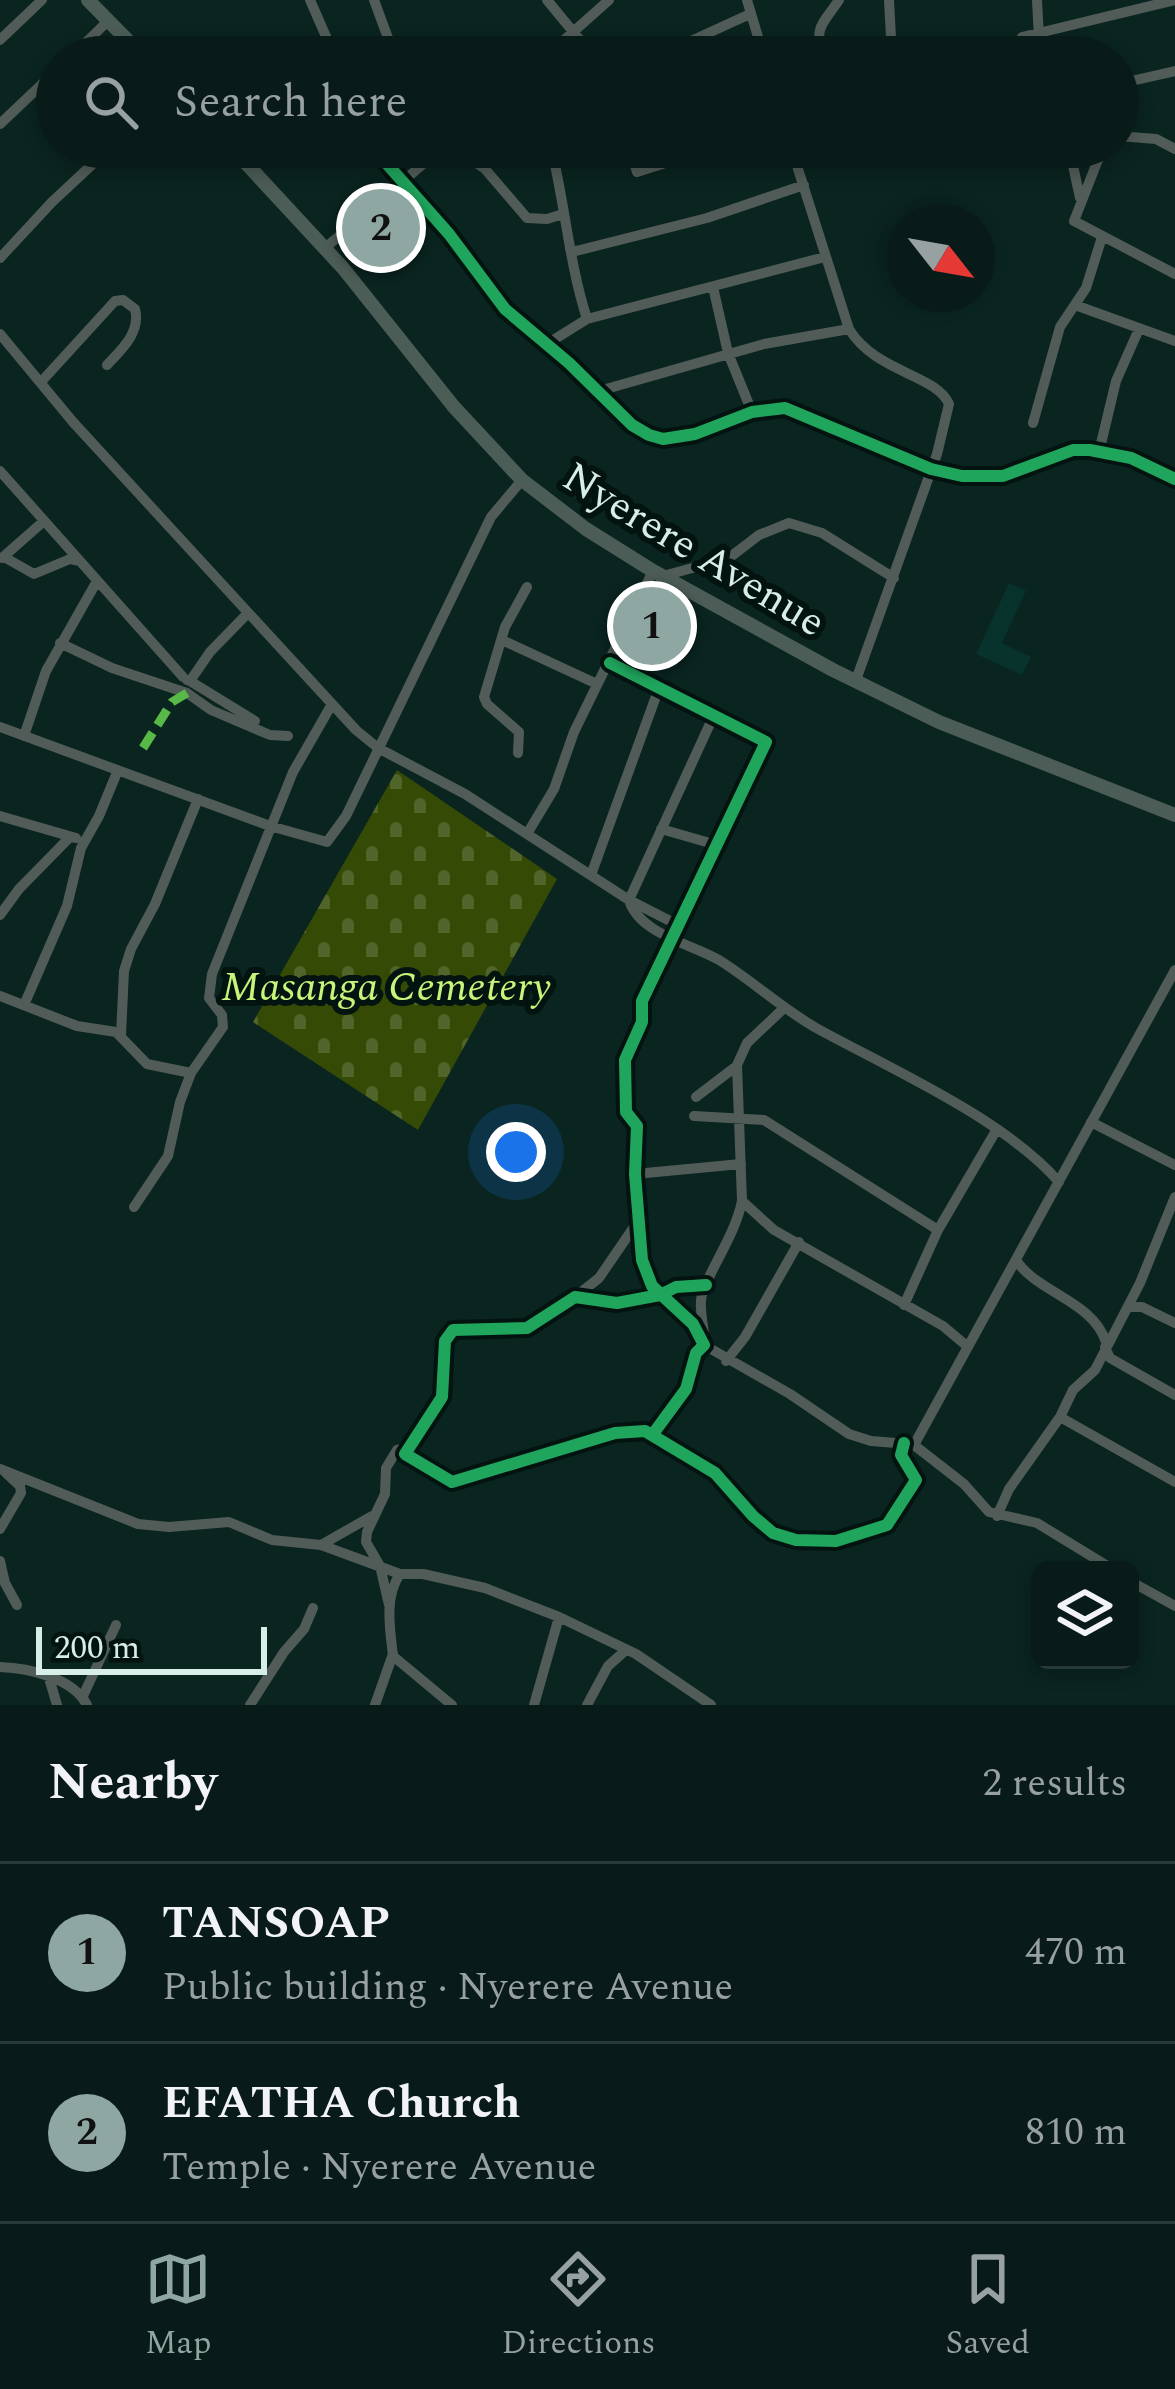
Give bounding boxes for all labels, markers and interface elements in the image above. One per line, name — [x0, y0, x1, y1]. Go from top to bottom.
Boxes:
search box — [36, 36, 1139, 168]
text: Search here — [174, 68, 407, 137]
icon: search — [78, 69, 144, 135]
pin: 2 — [342, 183, 420, 273]
north arrow — [887, 204, 995, 312]
street label: Nyerere Avenue — [550, 447, 837, 654]
pin: 1 — [613, 581, 691, 671]
park label: Masanga Cemetery — [221, 956, 551, 1019]
your location — [486, 1122, 546, 1182]
map controls — [1031, 1561, 1139, 1669]
button: layers — [1031, 1561, 1139, 1669]
scale bar — [36, 1621, 267, 1674]
text: 200 m — [54, 1623, 140, 1673]
text: Nearby — [48, 1744, 217, 1822]
text: 2 results — [983, 1754, 1127, 1813]
text: TANSOAP — [162, 1889, 390, 1958]
text: 1 — [76, 1923, 98, 1982]
text: 470 m — [1025, 1923, 1127, 1982]
text: Public building · Nyerere Avenue — [162, 1958, 733, 2017]
text: EFATHA Church — [162, 2069, 521, 2138]
text: 2 — [76, 2103, 98, 2162]
text: 810 m — [1025, 2103, 1127, 2162]
text: Temple · Nyerere Avenue — [162, 2138, 596, 2197]
tab: Map — [145, 2246, 211, 2368]
tab: Directions — [501, 2246, 655, 2368]
tab: Saved — [945, 2246, 1030, 2368]

